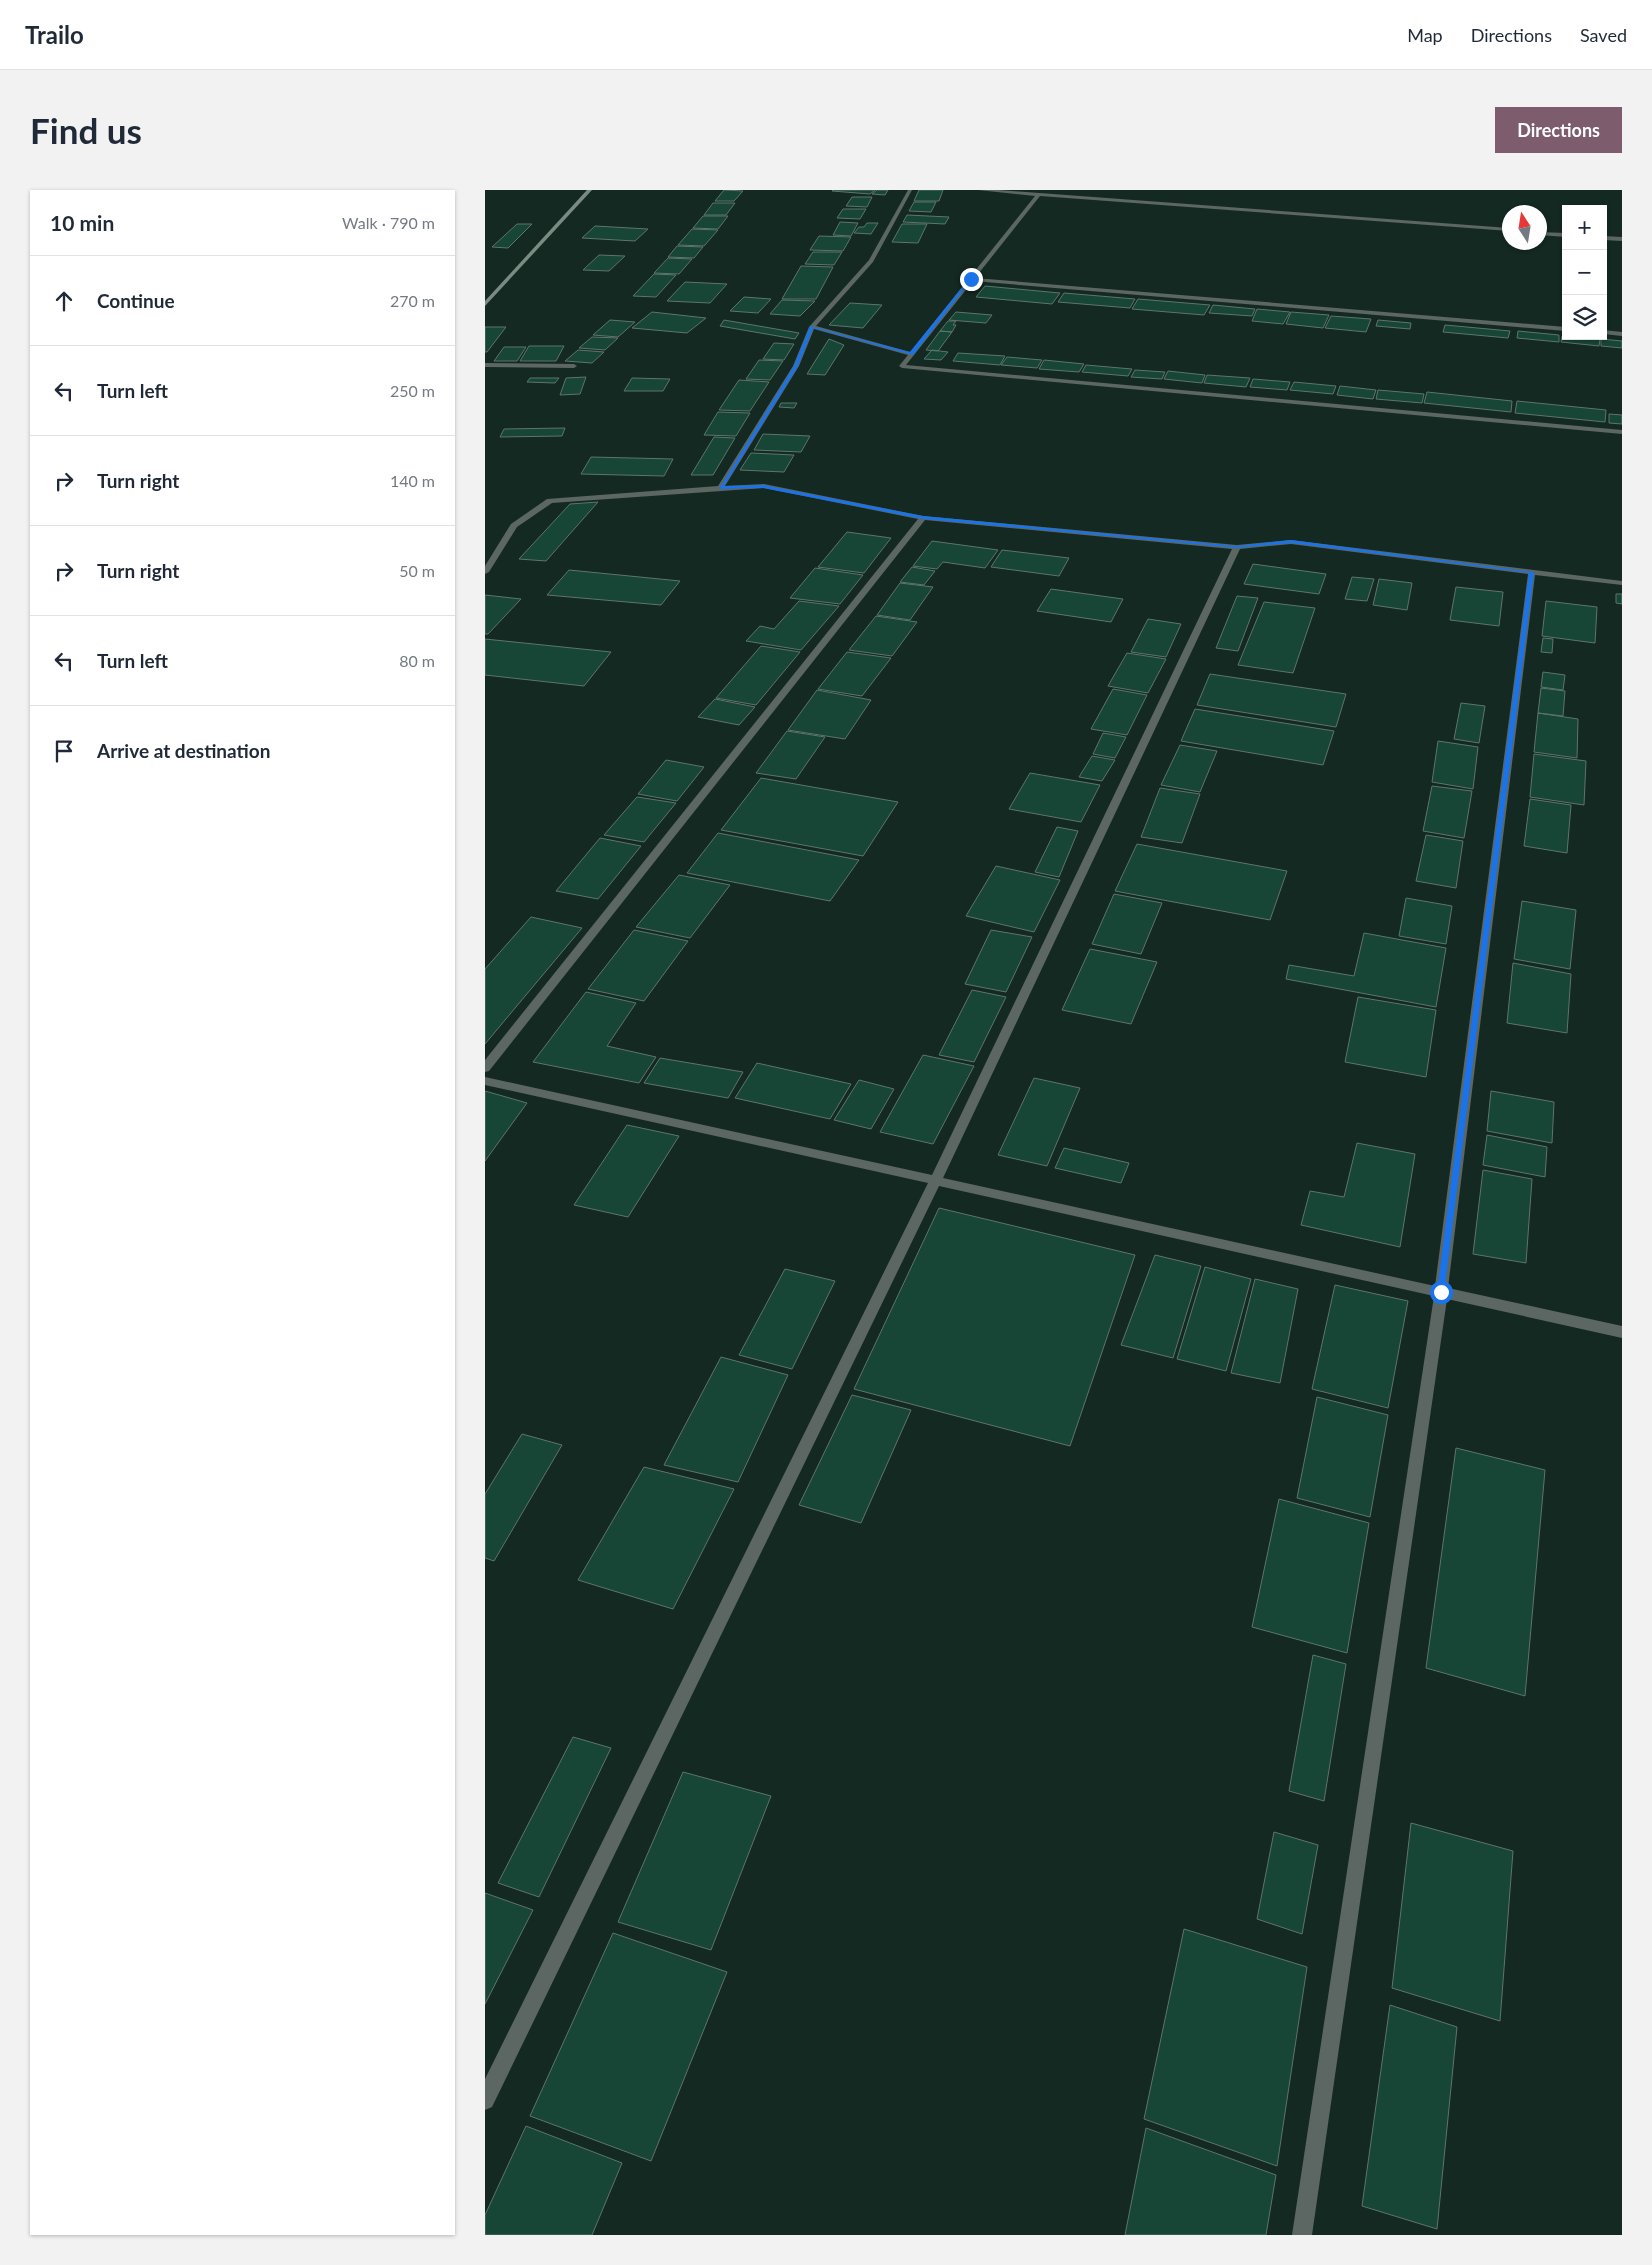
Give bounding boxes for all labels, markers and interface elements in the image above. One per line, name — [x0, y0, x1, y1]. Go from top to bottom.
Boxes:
text: Trailo — [25, 20, 84, 49]
text: Map — [1407, 24, 1443, 46]
text: Directions — [1471, 24, 1552, 46]
text: Saved — [1580, 24, 1627, 46]
button: Directions — [1495, 107, 1622, 153]
text: Find us — [30, 109, 142, 151]
north arrow — [1502, 205, 1547, 250]
map controls — [1562, 205, 1607, 340]
button: + — [1562, 205, 1607, 250]
text: 10 min — [50, 210, 114, 235]
text: Walk · 790 m — [342, 213, 435, 232]
button: − — [1562, 250, 1607, 295]
route end — [960, 268, 983, 291]
icon: ahead — [50, 287, 78, 315]
text: Continue — [97, 289, 175, 312]
text: 270 m — [390, 291, 435, 310]
button: layers — [1562, 295, 1607, 340]
icon: left — [50, 377, 78, 405]
text: Turn left — [97, 379, 168, 402]
text: 250 m — [390, 381, 435, 400]
icon: right — [50, 467, 78, 495]
text: Turn right — [97, 469, 179, 492]
text: 140 m — [390, 471, 435, 490]
icon: right — [50, 557, 78, 585]
text: Turn right — [97, 559, 179, 582]
text: 50 m — [399, 561, 435, 580]
icon: left — [50, 647, 78, 675]
text: Turn left — [97, 649, 168, 672]
text: 80 m — [399, 651, 435, 670]
icon: arrive — [50, 737, 78, 765]
text: Arrive at destination — [97, 739, 270, 762]
route start — [1430, 1281, 1453, 1304]

